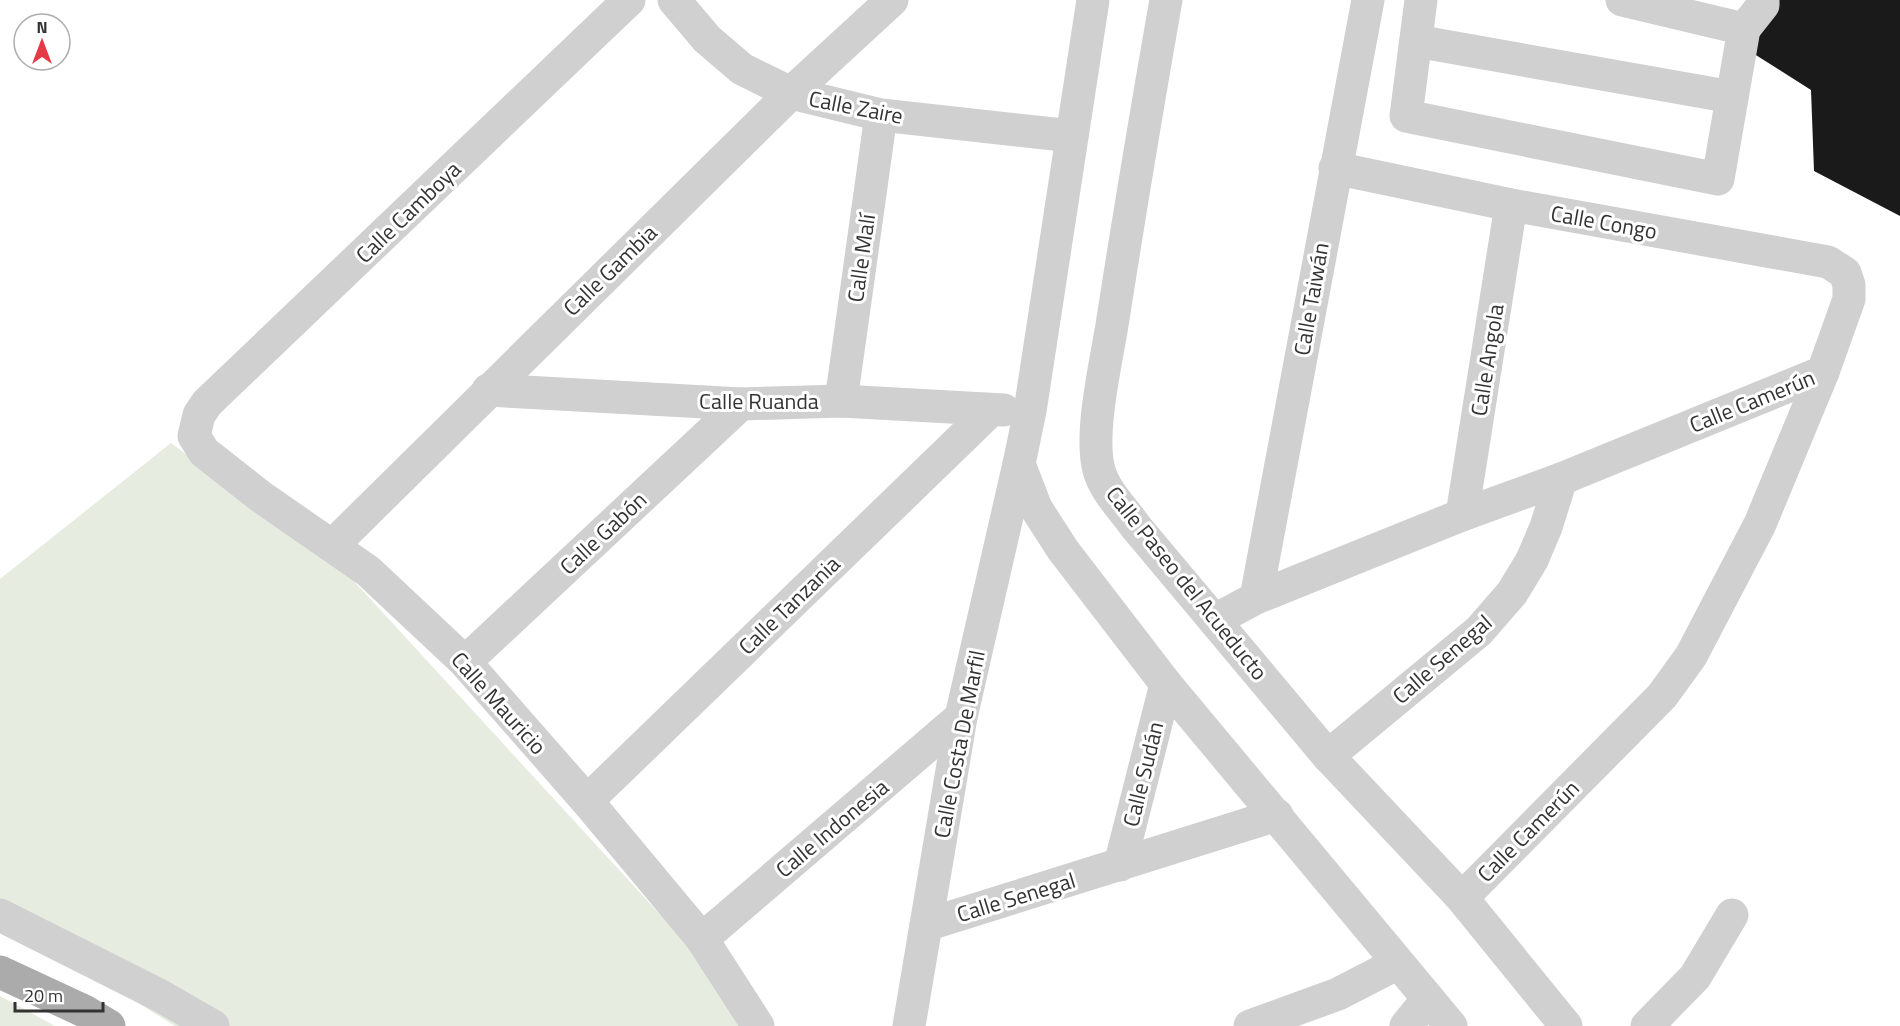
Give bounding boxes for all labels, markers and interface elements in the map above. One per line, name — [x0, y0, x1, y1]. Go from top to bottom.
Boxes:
north arrow — [12, 12, 72, 72]
text: N — [36, 15, 48, 39]
street label: Calle Zaire — [806, 81, 906, 133]
street label: Calle Camboya — [348, 153, 468, 271]
street label: Calle Congo — [1548, 196, 1660, 248]
street label: Calle Malí — [838, 210, 884, 304]
street label: Calle Gambia — [555, 216, 665, 324]
street label: Calle Taiwán — [1284, 240, 1338, 358]
street label: Calle Angola — [1461, 302, 1513, 418]
street label: Calle Camerún — [1684, 360, 1820, 442]
street label: Calle Ruanda — [699, 384, 819, 418]
street label: Calle Paseo del Acueducto — [1098, 479, 1276, 687]
street label: Calle Gabón — [552, 484, 654, 582]
street label: Calle Tanzania — [730, 548, 848, 662]
street label: Calle Senegal — [1385, 606, 1499, 712]
street label: Calle Mauricio — [443, 644, 555, 762]
street label: Calle Costa De Marfil — [924, 647, 994, 841]
street label: Calle Sudán — [1114, 718, 1172, 830]
street label: Calle Indonesia — [768, 770, 896, 886]
street label: Calle Camerún — [1469, 772, 1587, 890]
street label: Calle Senegal — [952, 863, 1080, 931]
scale bar — [15, 975, 104, 1013]
text: 20 m — [24, 982, 63, 1009]

